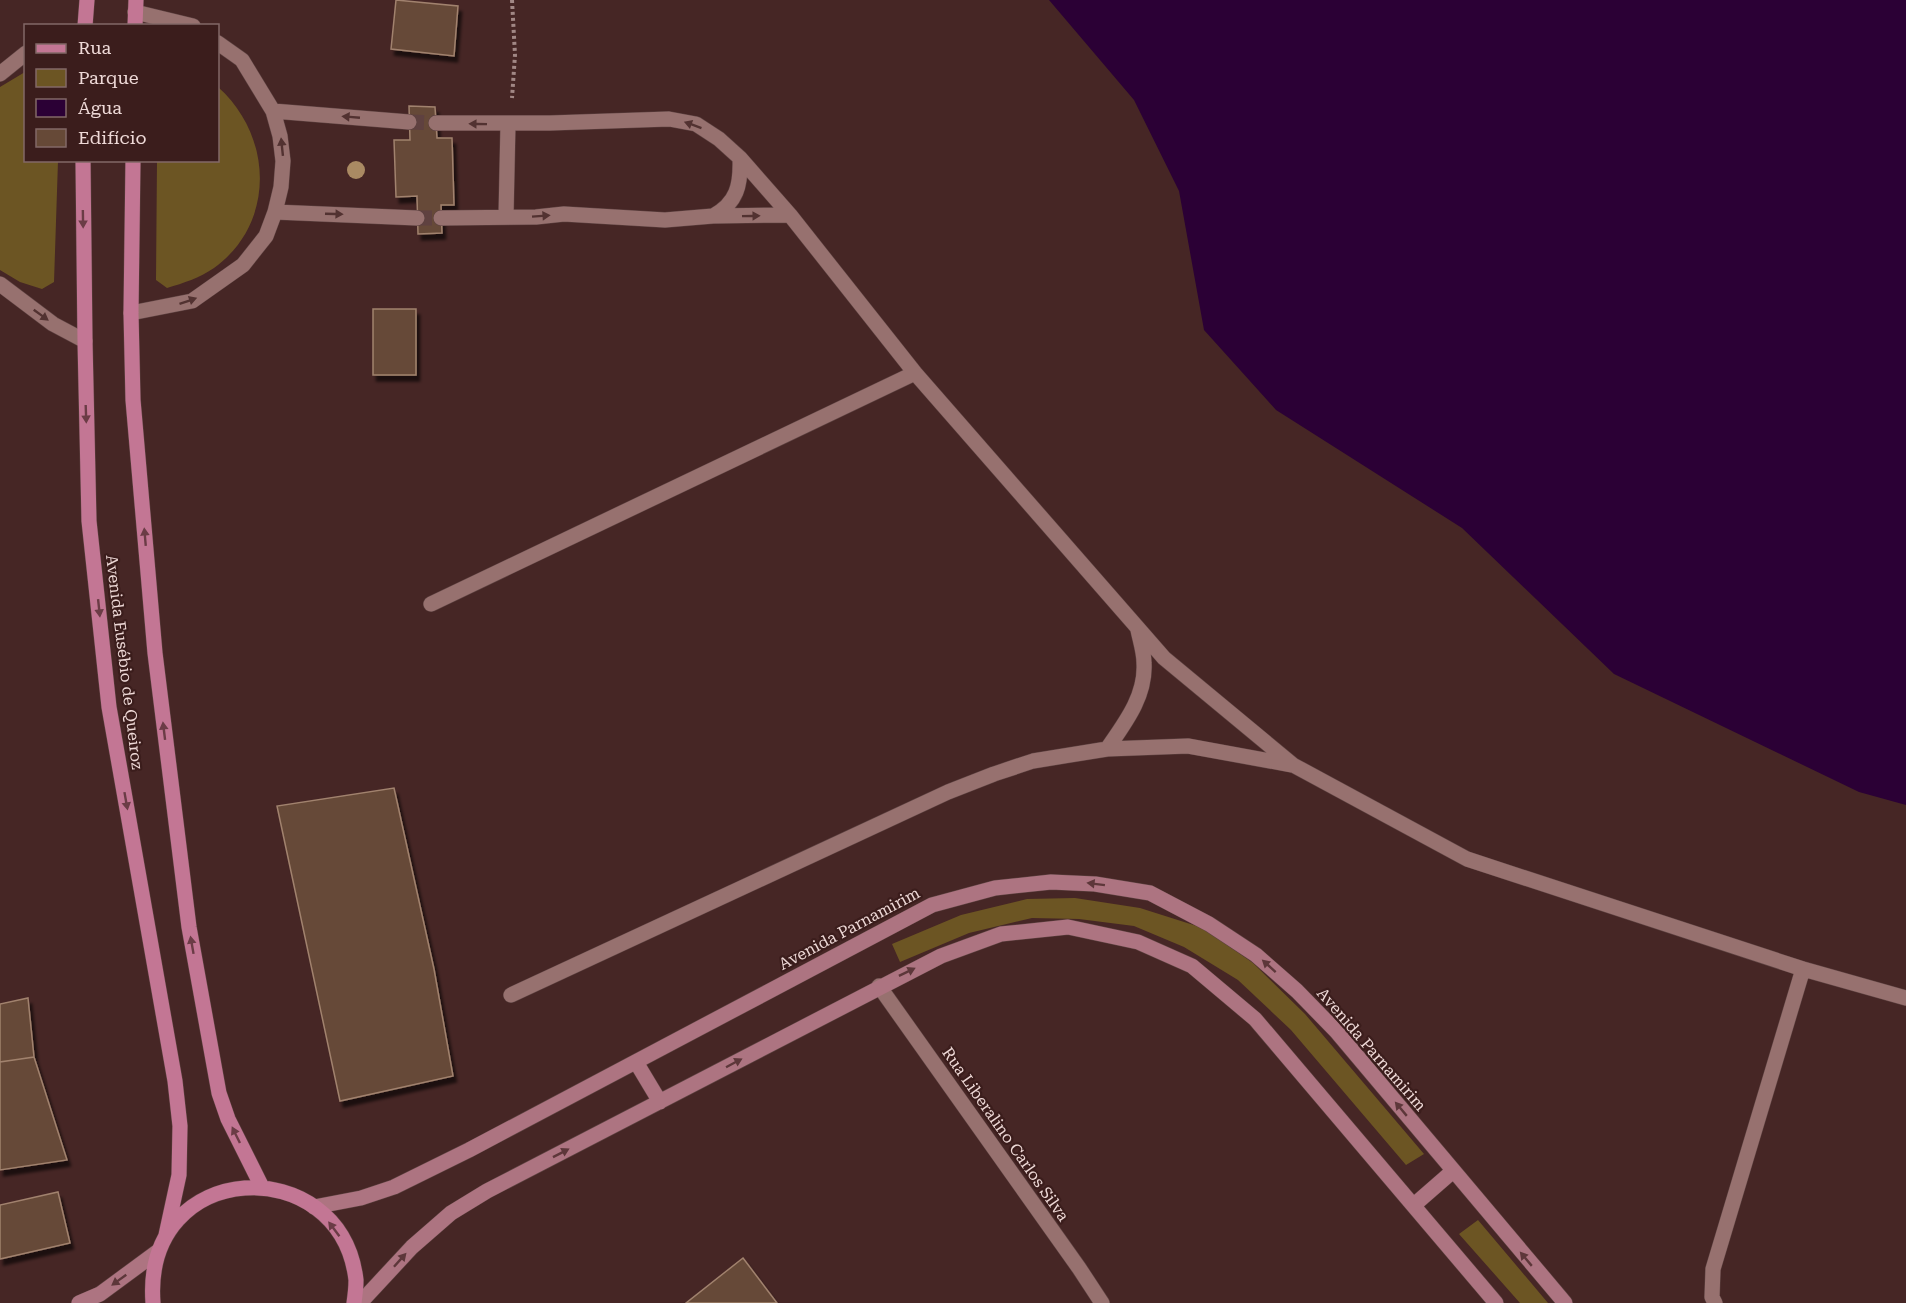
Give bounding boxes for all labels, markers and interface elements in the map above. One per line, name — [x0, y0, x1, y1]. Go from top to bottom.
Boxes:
legend — [24, 24, 219, 162]
text: Rua — [78, 37, 111, 58]
text: Parque — [78, 67, 139, 88]
text: Água — [78, 97, 122, 118]
one-way arrow — [342, 112, 361, 122]
one-way arrow — [469, 119, 488, 128]
one-way arrow — [684, 119, 702, 129]
text: Edifício — [78, 127, 146, 148]
one-way arrow — [277, 138, 287, 157]
one-way arrow — [78, 209, 88, 228]
one-way arrow — [324, 210, 343, 219]
one-way arrow — [532, 211, 551, 221]
one-way arrow — [742, 211, 761, 220]
one-way arrow — [179, 296, 197, 305]
one-way arrow — [32, 309, 48, 321]
one-way arrow — [82, 404, 91, 423]
one-way arrow — [140, 528, 150, 547]
street label: Avenida Eusébio de Queiroz — [102, 554, 147, 771]
one-way arrow — [94, 599, 103, 618]
one-way arrow — [160, 722, 169, 741]
one-way arrow — [122, 792, 131, 811]
one-way arrow — [1086, 880, 1105, 889]
street label: Avenida Parnamirim — [776, 883, 923, 974]
one-way arrow — [187, 936, 196, 955]
one-way arrow — [1262, 960, 1277, 973]
one-way arrow — [898, 968, 915, 977]
street label: Avenida Parnamirim — [1313, 984, 1431, 1115]
street label: Rua Liberalino Carlos Silva — [938, 1044, 1073, 1225]
one-way arrow — [726, 1058, 743, 1068]
one-way arrow — [1395, 1101, 1408, 1117]
one-way arrow — [231, 1126, 240, 1143]
one-way arrow — [553, 1148, 570, 1158]
one-way arrow — [328, 1221, 340, 1237]
one-way arrow — [1520, 1251, 1533, 1267]
one-way arrow — [393, 1253, 406, 1268]
one-way arrow — [112, 1274, 128, 1286]

